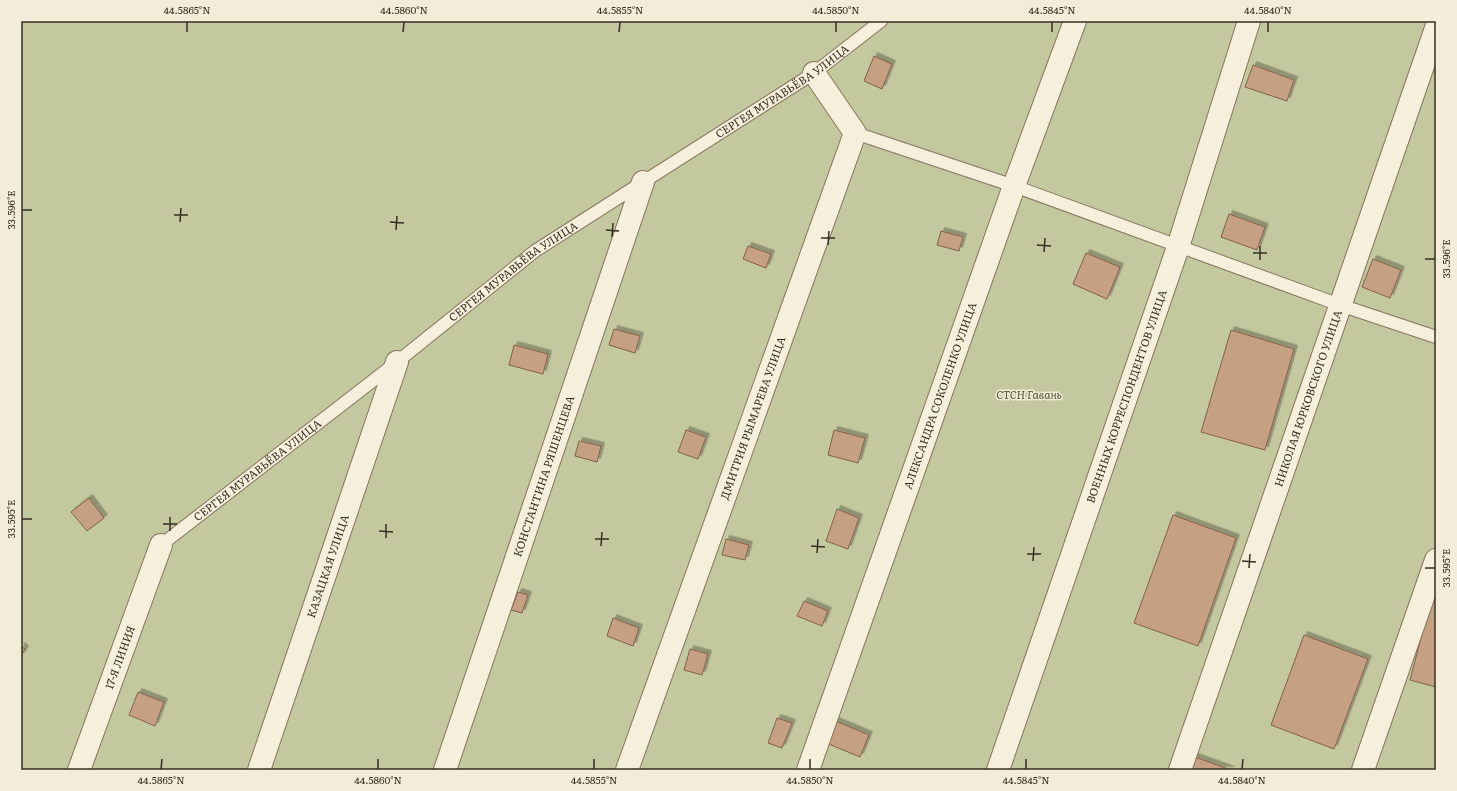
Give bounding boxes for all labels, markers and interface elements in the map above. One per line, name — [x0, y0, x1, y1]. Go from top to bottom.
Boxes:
text: 44.5865°N — [163, 2, 211, 17]
text: 44.5860°N — [380, 2, 428, 17]
text: 44.5855°N — [597, 2, 643, 17]
text: 44.5850°N — [812, 2, 860, 17]
text: 44.5845°N — [1028, 2, 1076, 17]
text: 44.5840°N — [1244, 2, 1292, 17]
street label: СЕРГЕЯ МУРАВЬЁВА УЛИЦА — [712, 40, 852, 141]
text: 33.596°E — [3, 190, 18, 230]
street label: СЕРГЕЯ МУРАВЬЁВА УЛИЦА — [445, 217, 580, 325]
text: 33.596°E — [1438, 239, 1453, 279]
street label: ВОЕННЫХ КОРРЕСПОНДЕНТОВ УЛИЦА — [1081, 287, 1170, 505]
street label: АЛЕКСАНДРА СОКОЛЕНКО УЛИЦА — [899, 300, 979, 491]
street label: НИКОЛАЯ ЮРКОВСКОГО УЛИЦА — [1269, 308, 1345, 489]
street label: ДМИТРИЯ РЫМАРЕВА УЛИЦА — [716, 334, 789, 501]
park label: СТСН Гавань — [996, 386, 1062, 402]
street label: КОНСТАНТИНА РЯШЕНЦЕВА — [508, 393, 578, 559]
street label: СЕРГЕЯ МУРАВЬЁВА УЛИЦА — [190, 415, 324, 524]
text: 33.595°E — [3, 500, 18, 538]
street label: КАЗАЦКАЯ УЛИЦА — [302, 512, 352, 620]
text: 33.595°E — [1438, 549, 1453, 587]
street label: 17-Я ЛИНИЯ — [100, 623, 138, 691]
text: 44.5865°N — [137, 772, 185, 787]
text: 44.5860°N — [354, 772, 402, 787]
text: 44.5855°N — [571, 772, 617, 787]
text: 44.5850°N — [786, 772, 834, 787]
text: 44.5845°N — [1002, 772, 1050, 787]
text: 44.5840°N — [1218, 772, 1266, 787]

